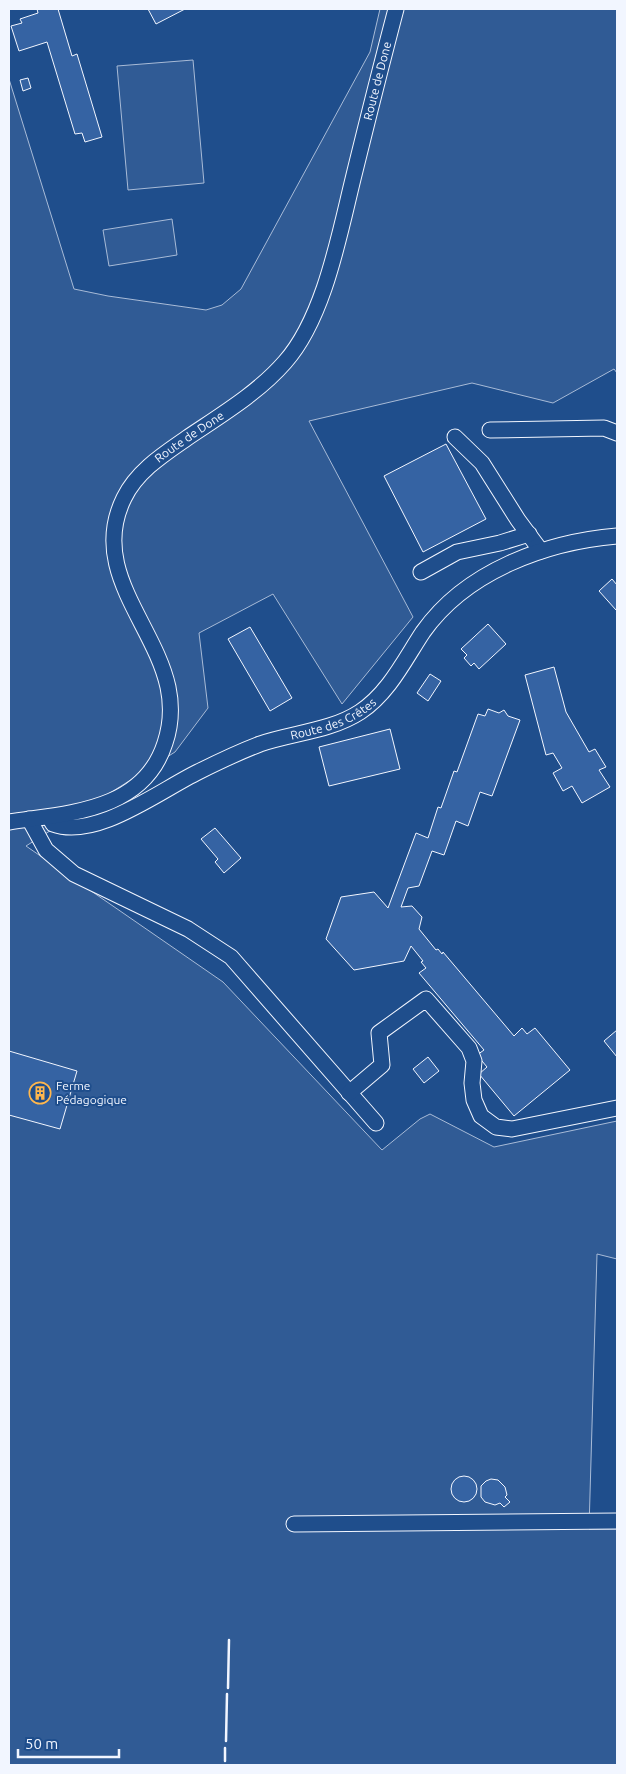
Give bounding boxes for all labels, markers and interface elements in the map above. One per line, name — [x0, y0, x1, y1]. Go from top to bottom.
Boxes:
street label: Route de Done — [361, 40, 393, 121]
street label: Route de Done — [152, 408, 226, 465]
street label: Route des Crêtes — [289, 695, 378, 742]
place label: Ferme Pédagogique — [56, 1079, 127, 1106]
building icon: Ferme Pédagogique — [28, 1081, 52, 1105]
scale bar — [18, 1726, 119, 1758]
text: 50 m — [25, 1735, 58, 1752]

